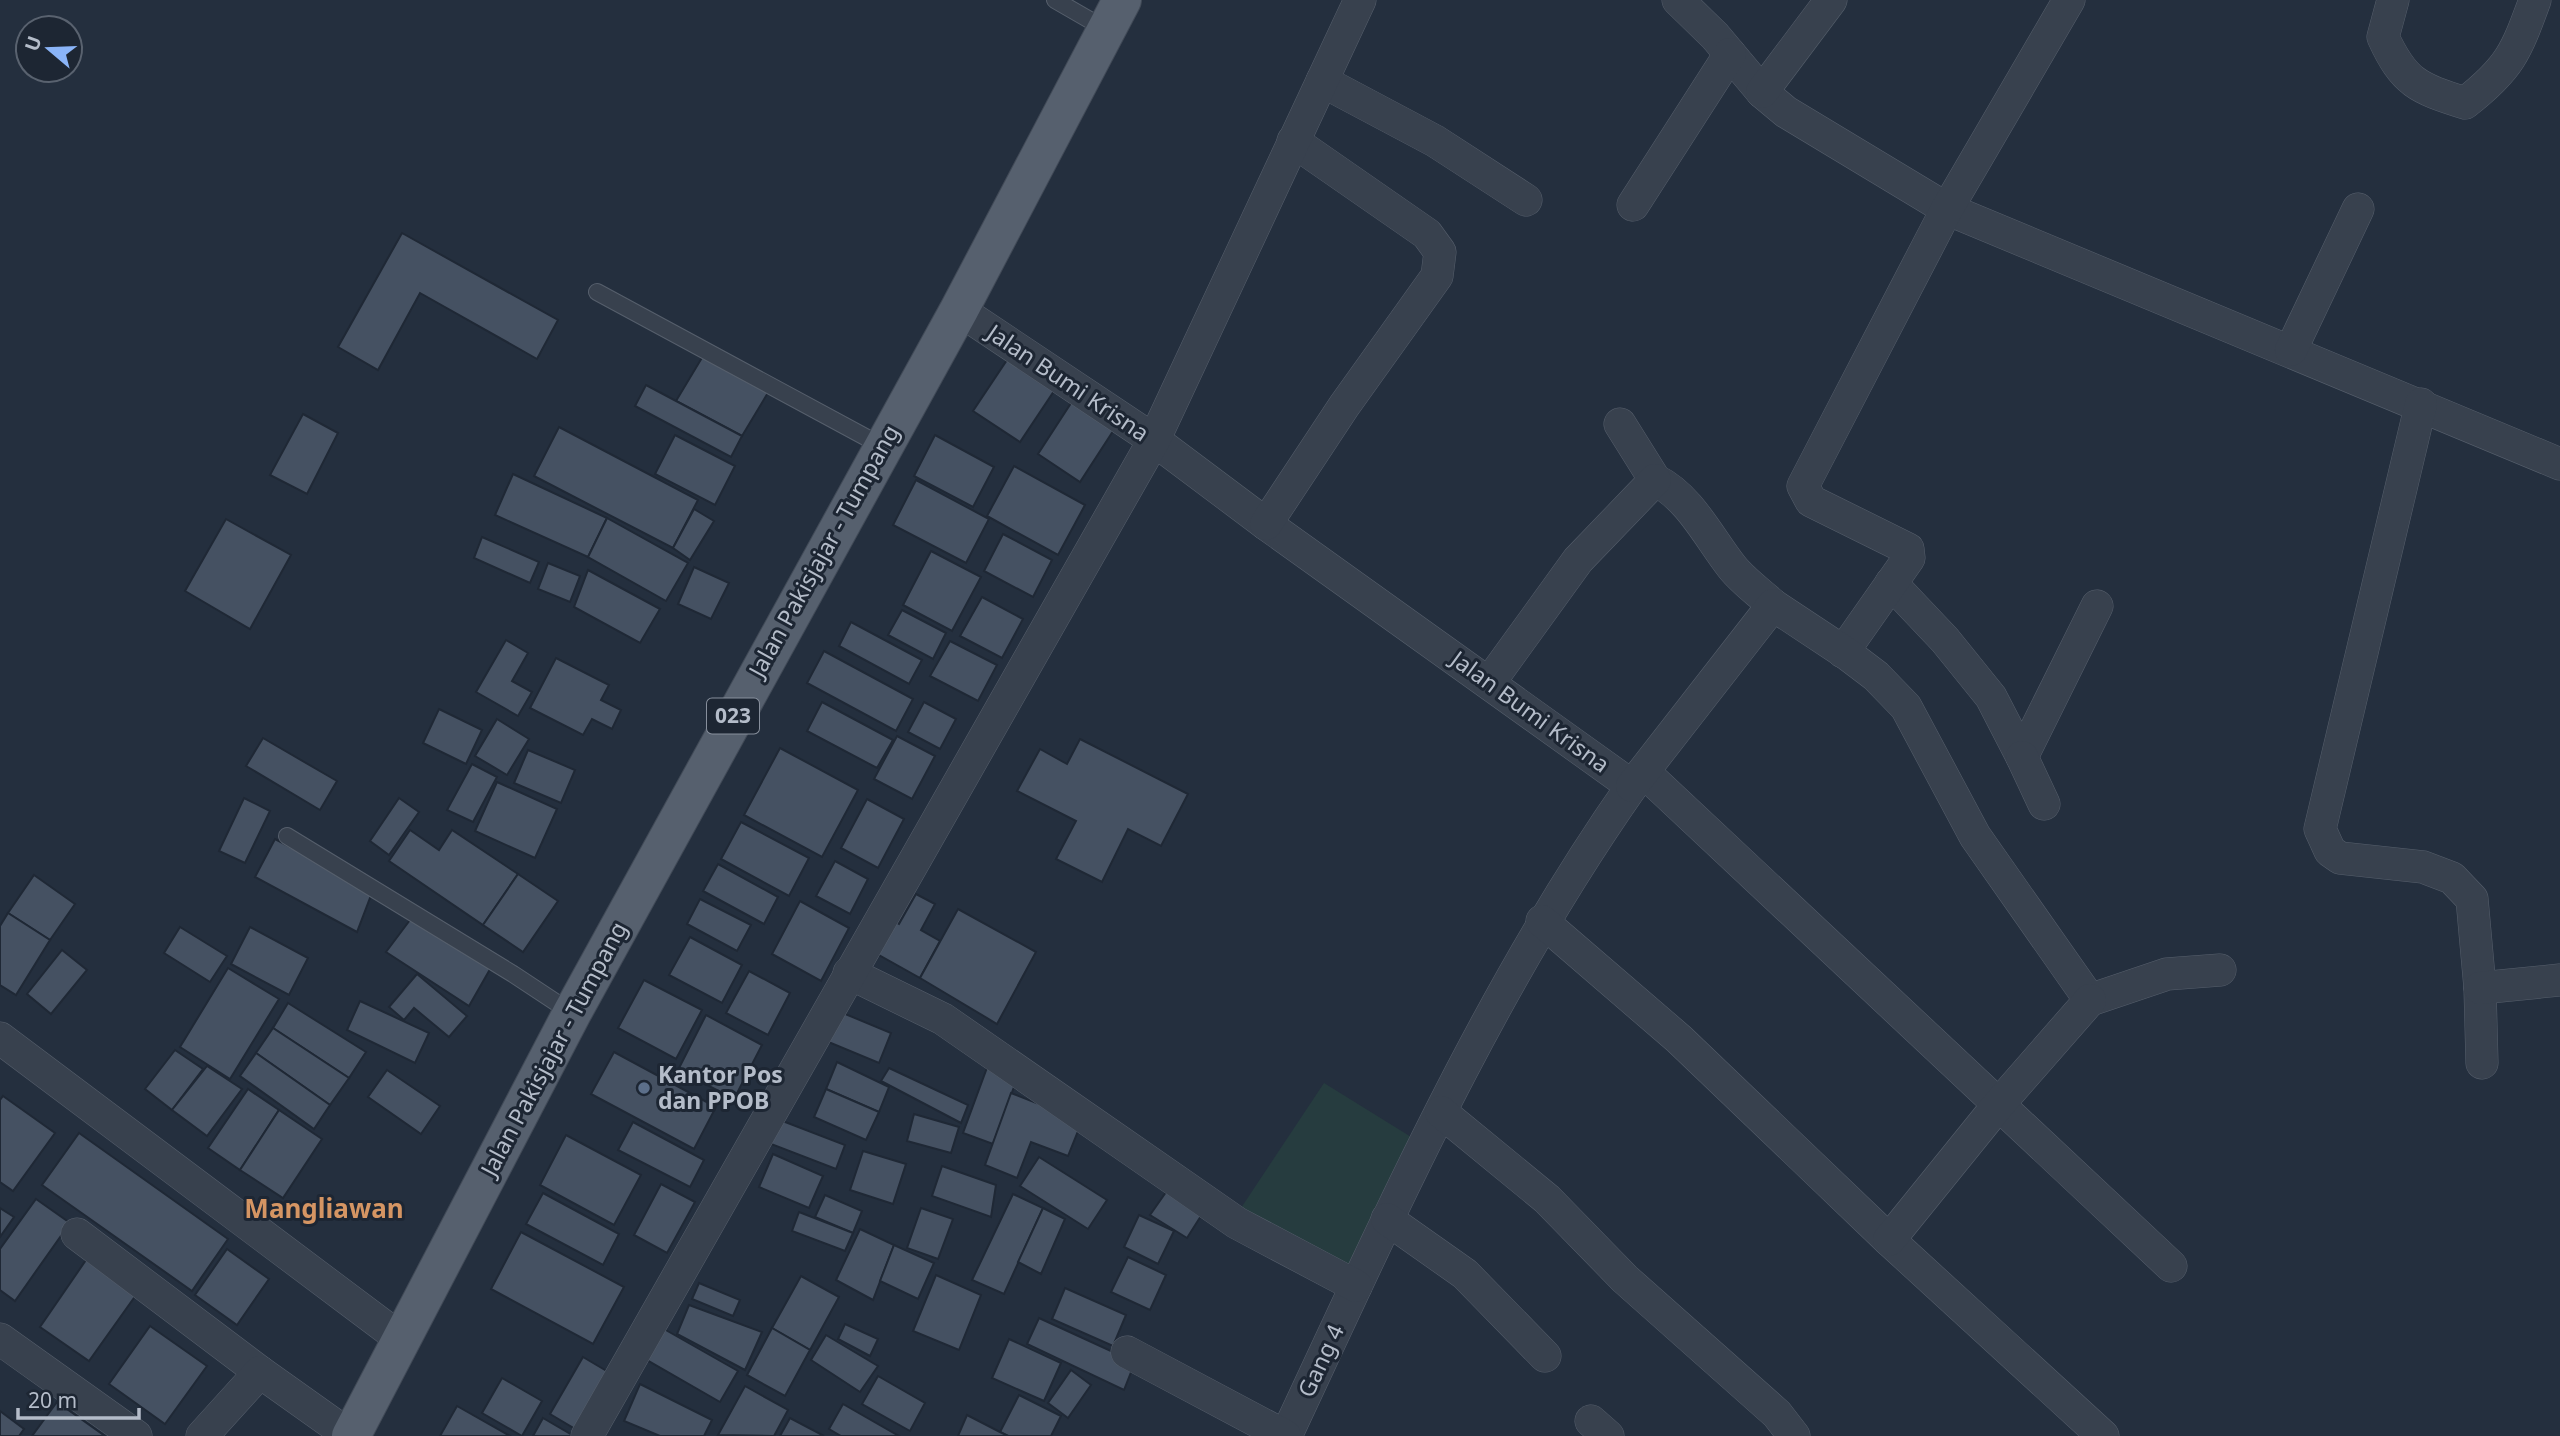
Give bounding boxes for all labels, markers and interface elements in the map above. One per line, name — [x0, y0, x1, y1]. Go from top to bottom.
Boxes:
north arrow — [14, 14, 84, 84]
text: U — [18, 32, 48, 54]
street label: Jalan Bumi Krisna — [980, 315, 1156, 448]
street label: Jalan Pakisjajar - Tumpang — [739, 419, 906, 684]
street label: Jalan Bumi Krisna — [1443, 642, 1616, 780]
road number: 023 — [707, 698, 759, 734]
street label: Jalan Pakisjajar - Tumpang — [471, 916, 634, 1183]
place label: Kantor Pos dan PPOB — [658, 1058, 783, 1116]
marker: Kantor Pos dan PPOB — [636, 1080, 652, 1096]
district label: Mangliawan — [244, 1190, 404, 1226]
street label: Gang 4 — [1289, 1319, 1351, 1402]
scale bar — [18, 1376, 138, 1420]
text: 20 m — [28, 1386, 77, 1414]

